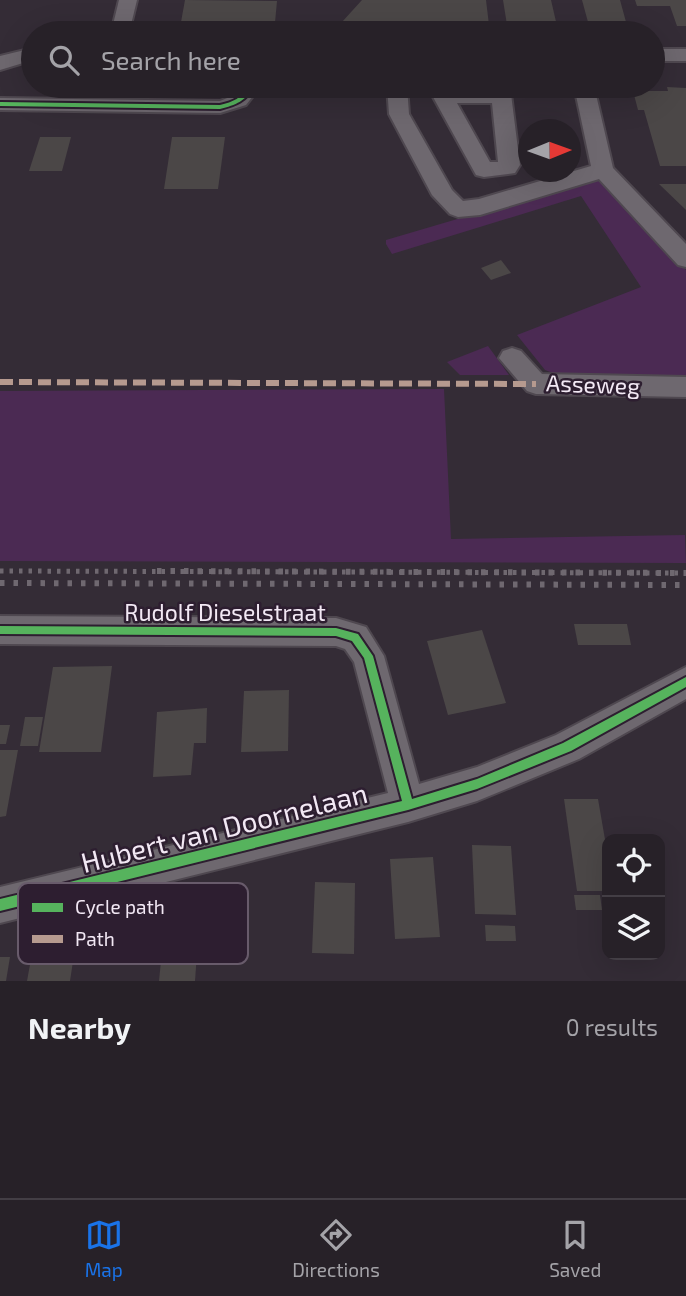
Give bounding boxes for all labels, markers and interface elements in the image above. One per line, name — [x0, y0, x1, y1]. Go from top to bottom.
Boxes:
search box — [21, 21, 665, 98]
icon: search — [45, 41, 83, 79]
text: Search here — [101, 44, 241, 75]
north arrow — [518, 119, 581, 182]
street label: Asseweg — [545, 368, 641, 400]
street label: Rudolf Dieselstraat — [124, 598, 326, 626]
street label: Hubert van Doornelaan — [77, 775, 371, 879]
map controls — [602, 834, 665, 960]
button: locate — [602, 834, 665, 897]
legend — [18, 883, 248, 964]
text: Cycle path — [75, 895, 165, 918]
button: layers — [602, 897, 665, 960]
text: Path — [75, 927, 115, 950]
text: Nearby — [28, 1009, 131, 1045]
text: 0 results — [566, 1013, 658, 1041]
tab: Map — [85, 1216, 123, 1281]
tab: Directions — [292, 1216, 380, 1281]
tab: Saved — [549, 1216, 601, 1281]

